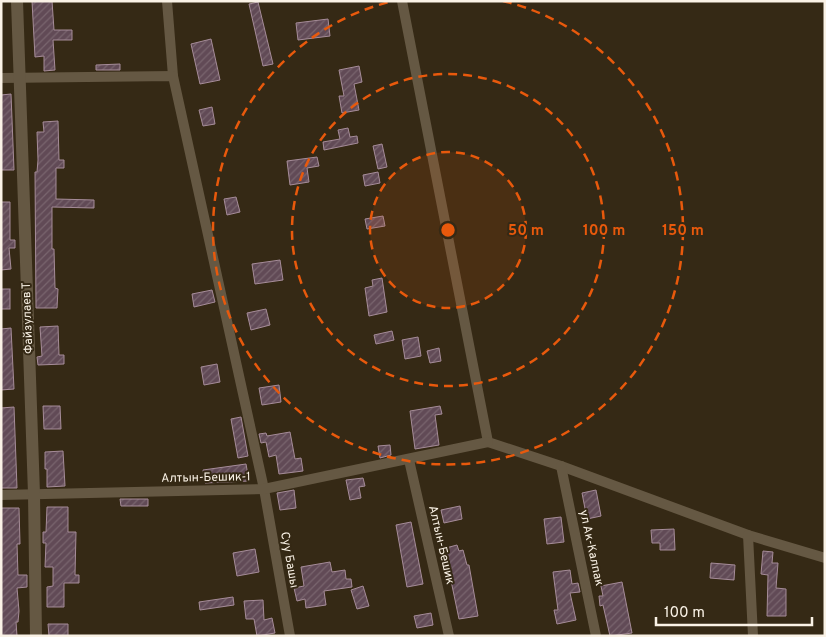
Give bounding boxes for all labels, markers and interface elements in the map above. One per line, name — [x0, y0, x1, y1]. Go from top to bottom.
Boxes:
centre of rings — [439, 221, 457, 239]
text: 50 m — [508, 222, 544, 241]
text: 100 m — [583, 222, 625, 241]
text: 150 m — [662, 222, 704, 241]
street label: Файзулаев Т — [19, 282, 37, 354]
street label: Алтын-Бешик-1 — [161, 469, 251, 487]
street label: Алтын-Бешик — [424, 504, 458, 586]
street label: ул Ак-Калпак — [575, 509, 607, 588]
street label: Суу Башы — [276, 531, 302, 589]
scale bar — [656, 594, 812, 626]
text: 100 m — [664, 604, 705, 623]

